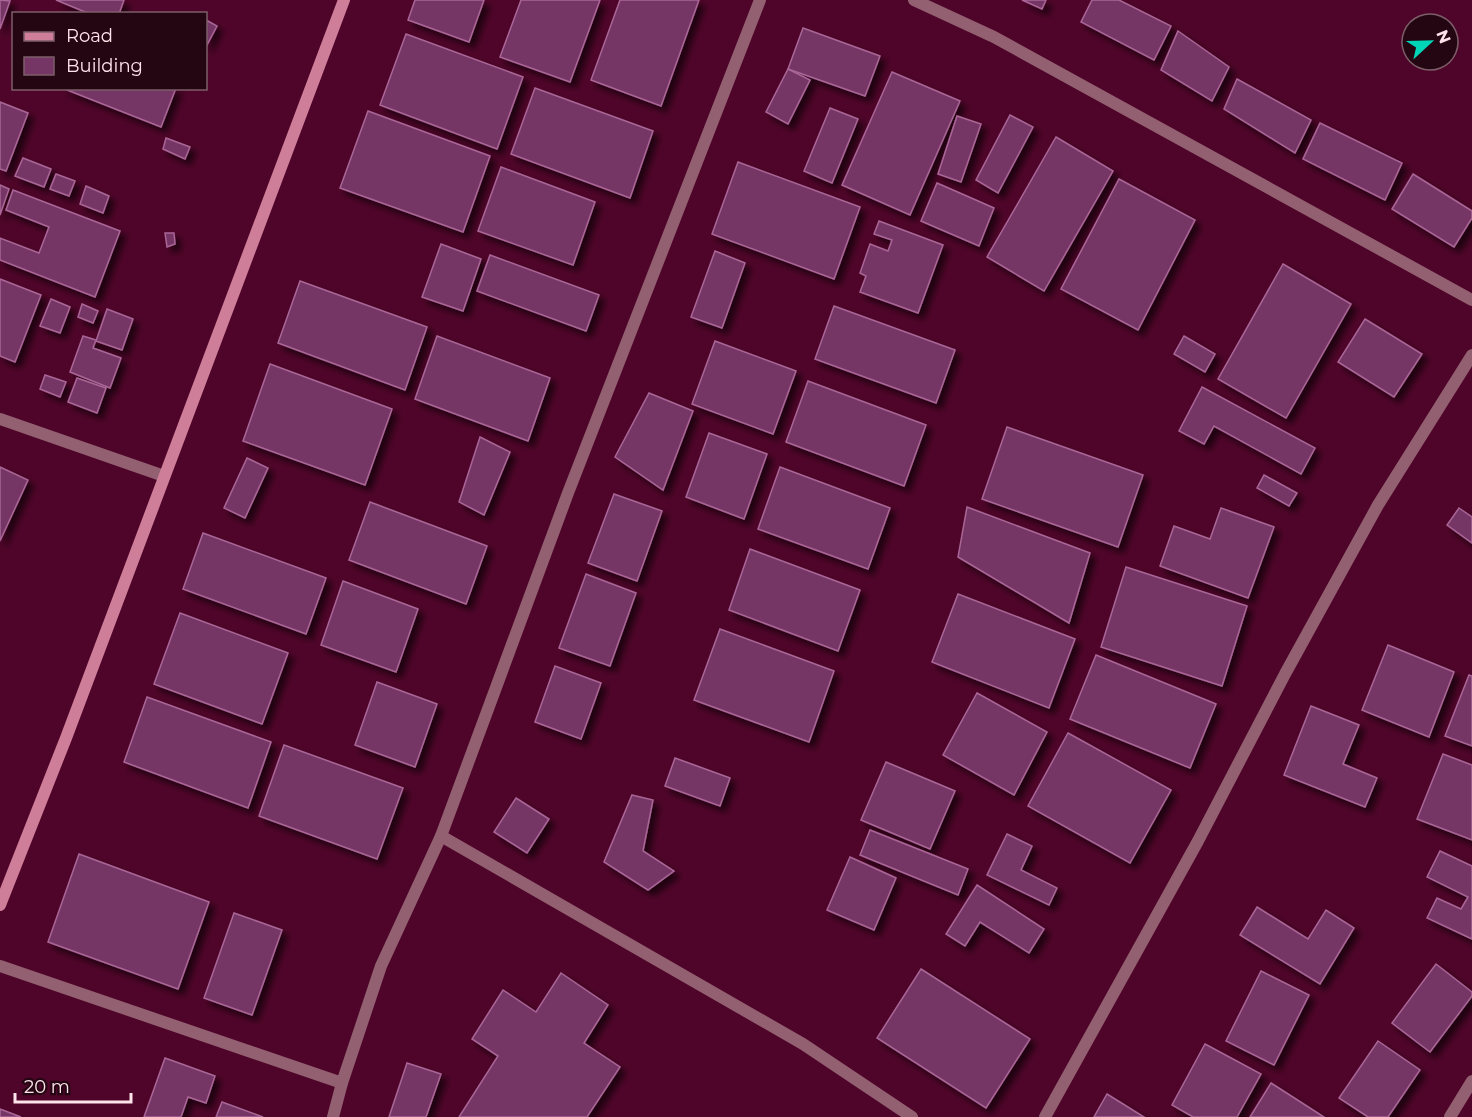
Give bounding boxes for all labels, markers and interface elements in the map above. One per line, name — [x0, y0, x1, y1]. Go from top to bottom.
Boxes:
legend — [12, 12, 207, 90]
north arrow — [1400, 12, 1460, 72]
text: Road — [66, 25, 113, 47]
text: N — [1432, 27, 1455, 46]
text: Building — [66, 55, 143, 77]
scale bar — [15, 1066, 130, 1104]
text: 20 m — [24, 1076, 70, 1098]

